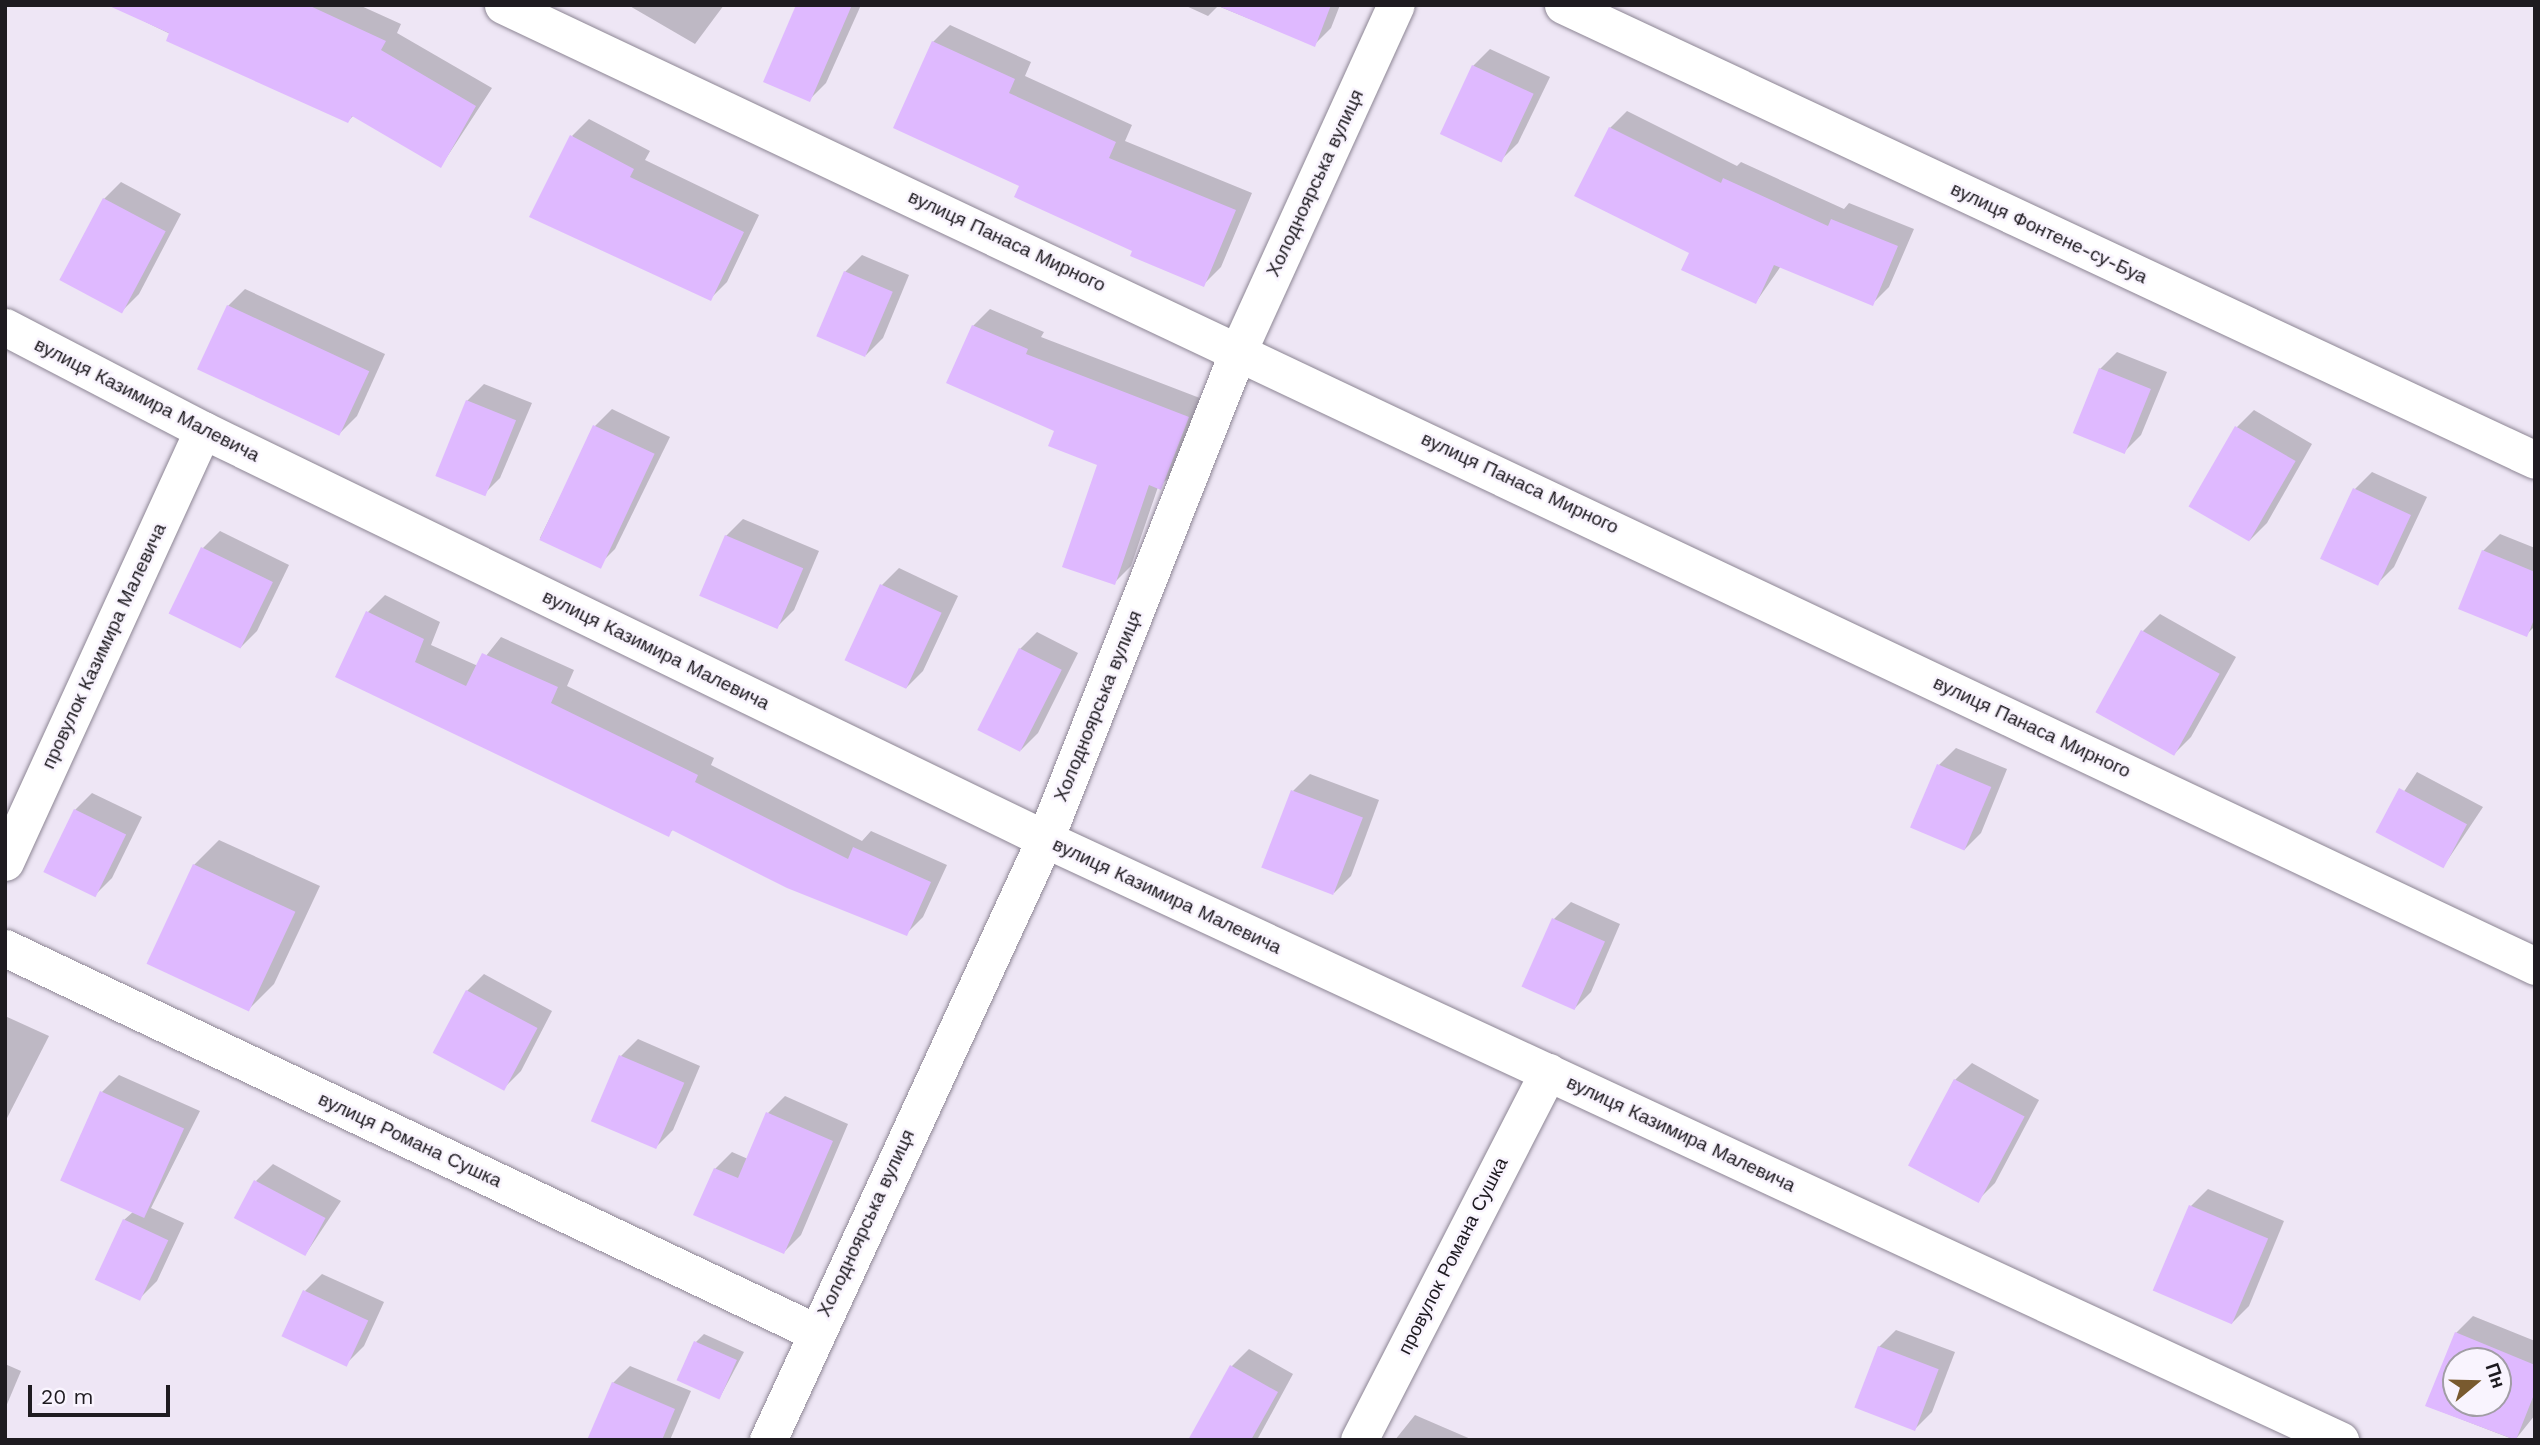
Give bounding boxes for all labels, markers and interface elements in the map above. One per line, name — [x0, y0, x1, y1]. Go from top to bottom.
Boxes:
street label: Холодноярська вулиця — [1262, 86, 1368, 280]
street label: вулиця Фонтене-су-Буа — [1947, 177, 2151, 289]
street label: вулиця Панаса Мирного — [905, 185, 1109, 297]
street label: вулиця Казимира Малевича — [31, 333, 263, 467]
street label: вулиця Панаса Мирного — [1418, 427, 1622, 539]
street label: провулок Казимира Малевича — [37, 520, 171, 772]
street label: вулиця Казимира Малевича — [539, 585, 773, 715]
street label: Холодноярська вулиця — [1049, 607, 1147, 805]
street label: вулиця Панаса Мирного — [1930, 671, 2134, 783]
street label: вулиця Казимира Малевича — [1049, 833, 1285, 959]
street label: вулиця Казимира Малевича — [1563, 1071, 1799, 1197]
street label: вулиця Романа Сушка — [315, 1088, 505, 1192]
street label: Холодноярська вулиця — [813, 1126, 919, 1320]
street label: провулок Романа Сушка — [1393, 1154, 1513, 1358]
north arrow — [2442, 1347, 2512, 1417]
text: Пн — [2480, 1360, 2510, 1391]
scale bar — [32, 1372, 173, 1416]
text: 20 m — [41, 1384, 93, 1409]

